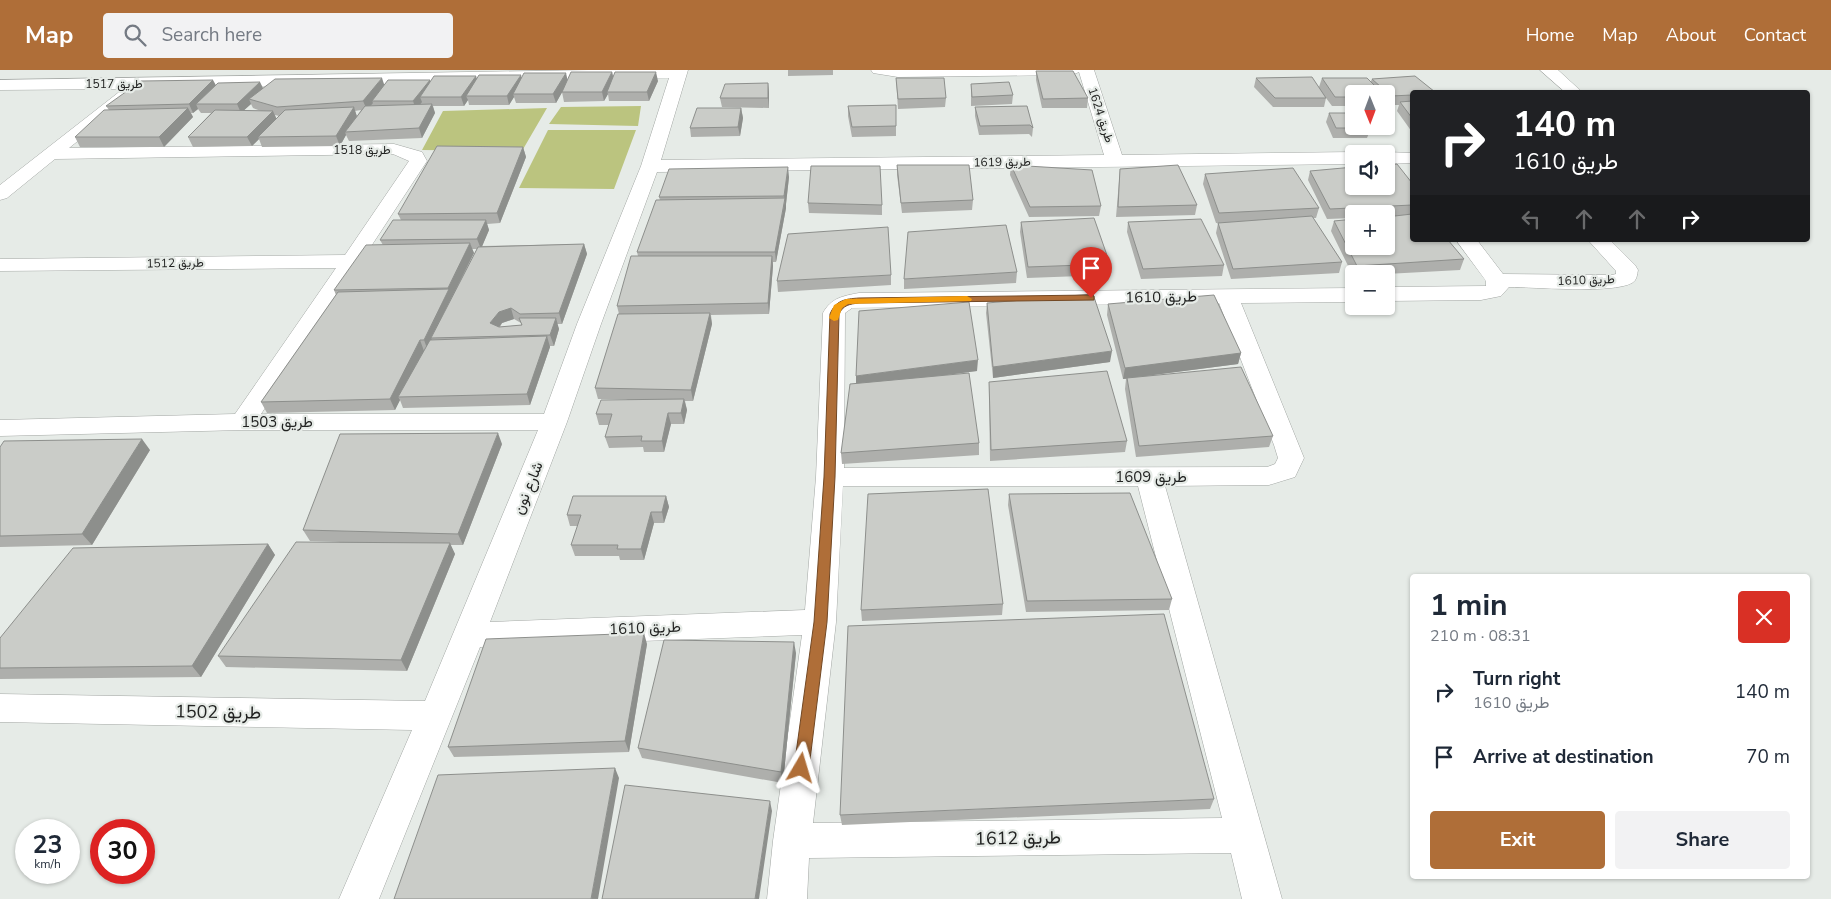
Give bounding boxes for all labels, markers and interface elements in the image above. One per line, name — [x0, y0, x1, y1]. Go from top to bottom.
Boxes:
search box — [103, 13, 453, 58]
text: Map — [25, 19, 73, 51]
icon: search — [121, 21, 149, 49]
text: Search here — [161, 22, 262, 48]
text: Home — [1526, 23, 1574, 47]
text: Map — [1602, 23, 1638, 47]
text: About — [1666, 23, 1716, 47]
text: Contact — [1744, 23, 1806, 47]
street label: طريق 1517 — [85, 76, 143, 92]
street label: طريق 1624 — [1085, 85, 1118, 145]
north arrow — [1345, 85, 1395, 135]
map controls — [1345, 85, 1395, 315]
text: 140 m — [1513, 101, 1616, 148]
icon: right — [1430, 110, 1495, 175]
street label: طريق 1518 — [333, 142, 391, 158]
button: sound — [1345, 145, 1395, 195]
text: طريق 1610 — [1513, 147, 1618, 177]
street label: طريق 1619 — [973, 153, 1031, 170]
button: + — [1345, 205, 1395, 255]
icon: left — [1517, 205, 1545, 233]
icon: ahead — [1570, 205, 1598, 233]
icon: ahead — [1623, 205, 1651, 233]
icon: right — [1676, 205, 1704, 233]
pin — [1070, 247, 1112, 298]
street label: طريق 1512 — [146, 254, 204, 271]
icon: arrive — [1077, 254, 1105, 282]
button: − — [1345, 265, 1395, 315]
street label: طريق 1610 — [1557, 271, 1615, 289]
street label: طريق 1610 — [1125, 286, 1197, 308]
street label: طريق 1503 — [241, 412, 313, 432]
street label: شارع نون — [508, 459, 549, 518]
street label: طريق 1609 — [1115, 467, 1187, 487]
text: 1 min — [1430, 585, 1508, 626]
button: close — [1738, 591, 1790, 643]
street label: طريق 1610 — [609, 617, 681, 639]
text: 210 m · 08:31 — [1430, 625, 1531, 647]
text: Turn right — [1473, 666, 1560, 692]
icon: right — [1430, 678, 1458, 706]
text: 140 m — [1735, 679, 1790, 705]
text: طريق 1610 — [1473, 692, 1549, 714]
street label: طريق 1502 — [175, 699, 261, 725]
position arrow — [774, 741, 826, 793]
icon: arrive — [1430, 743, 1458, 771]
text: Arrive at destination — [1473, 744, 1654, 770]
text: 70 m — [1746, 744, 1790, 770]
button: Exit — [1430, 811, 1605, 869]
button: Share — [1615, 811, 1790, 869]
speed limit sign: 30 — [90, 819, 155, 884]
street label: طريق 1612 — [975, 825, 1061, 851]
text: 23 — [32, 828, 63, 862]
text: km/h — [34, 856, 61, 872]

